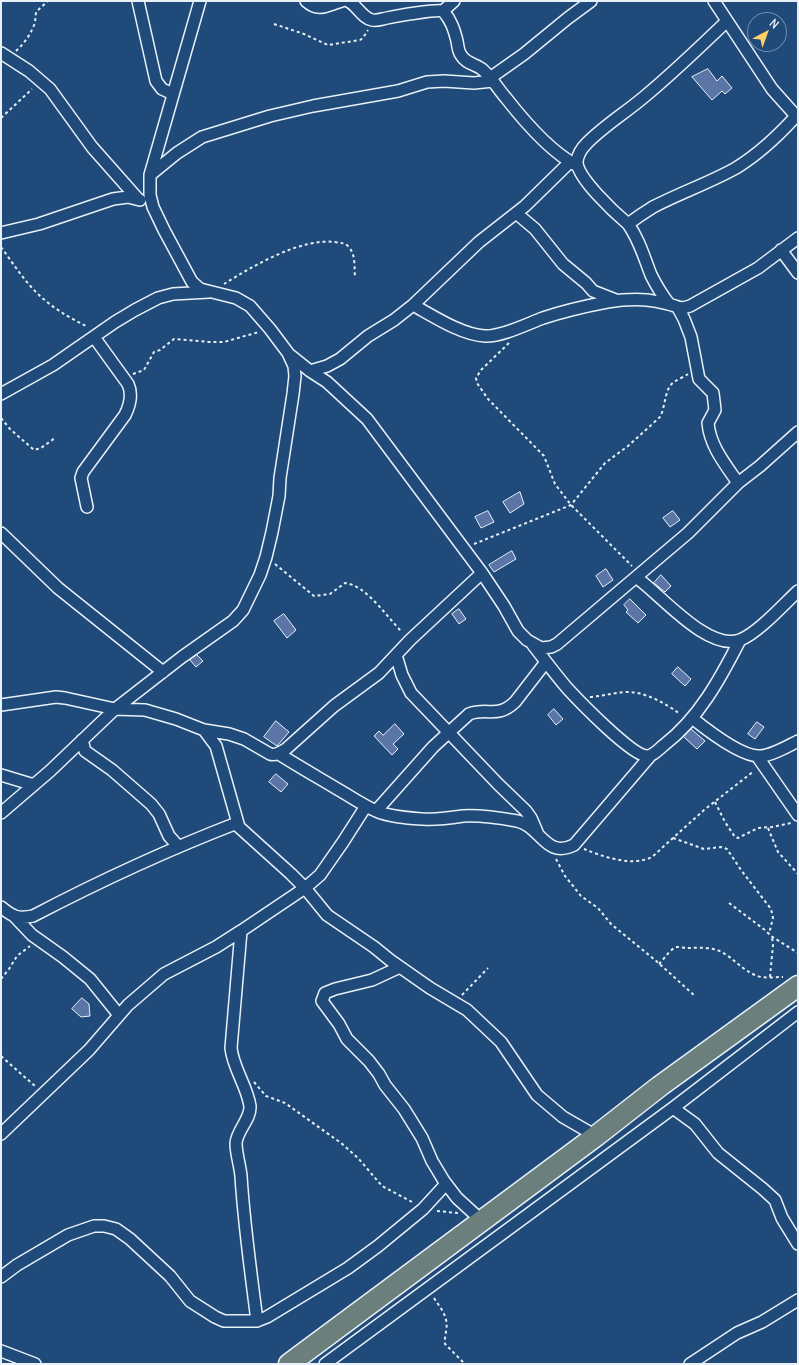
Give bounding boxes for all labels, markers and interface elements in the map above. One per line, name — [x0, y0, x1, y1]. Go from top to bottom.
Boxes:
north arrow — [747, 12, 787, 52]
text: N — [767, 16, 782, 31]

